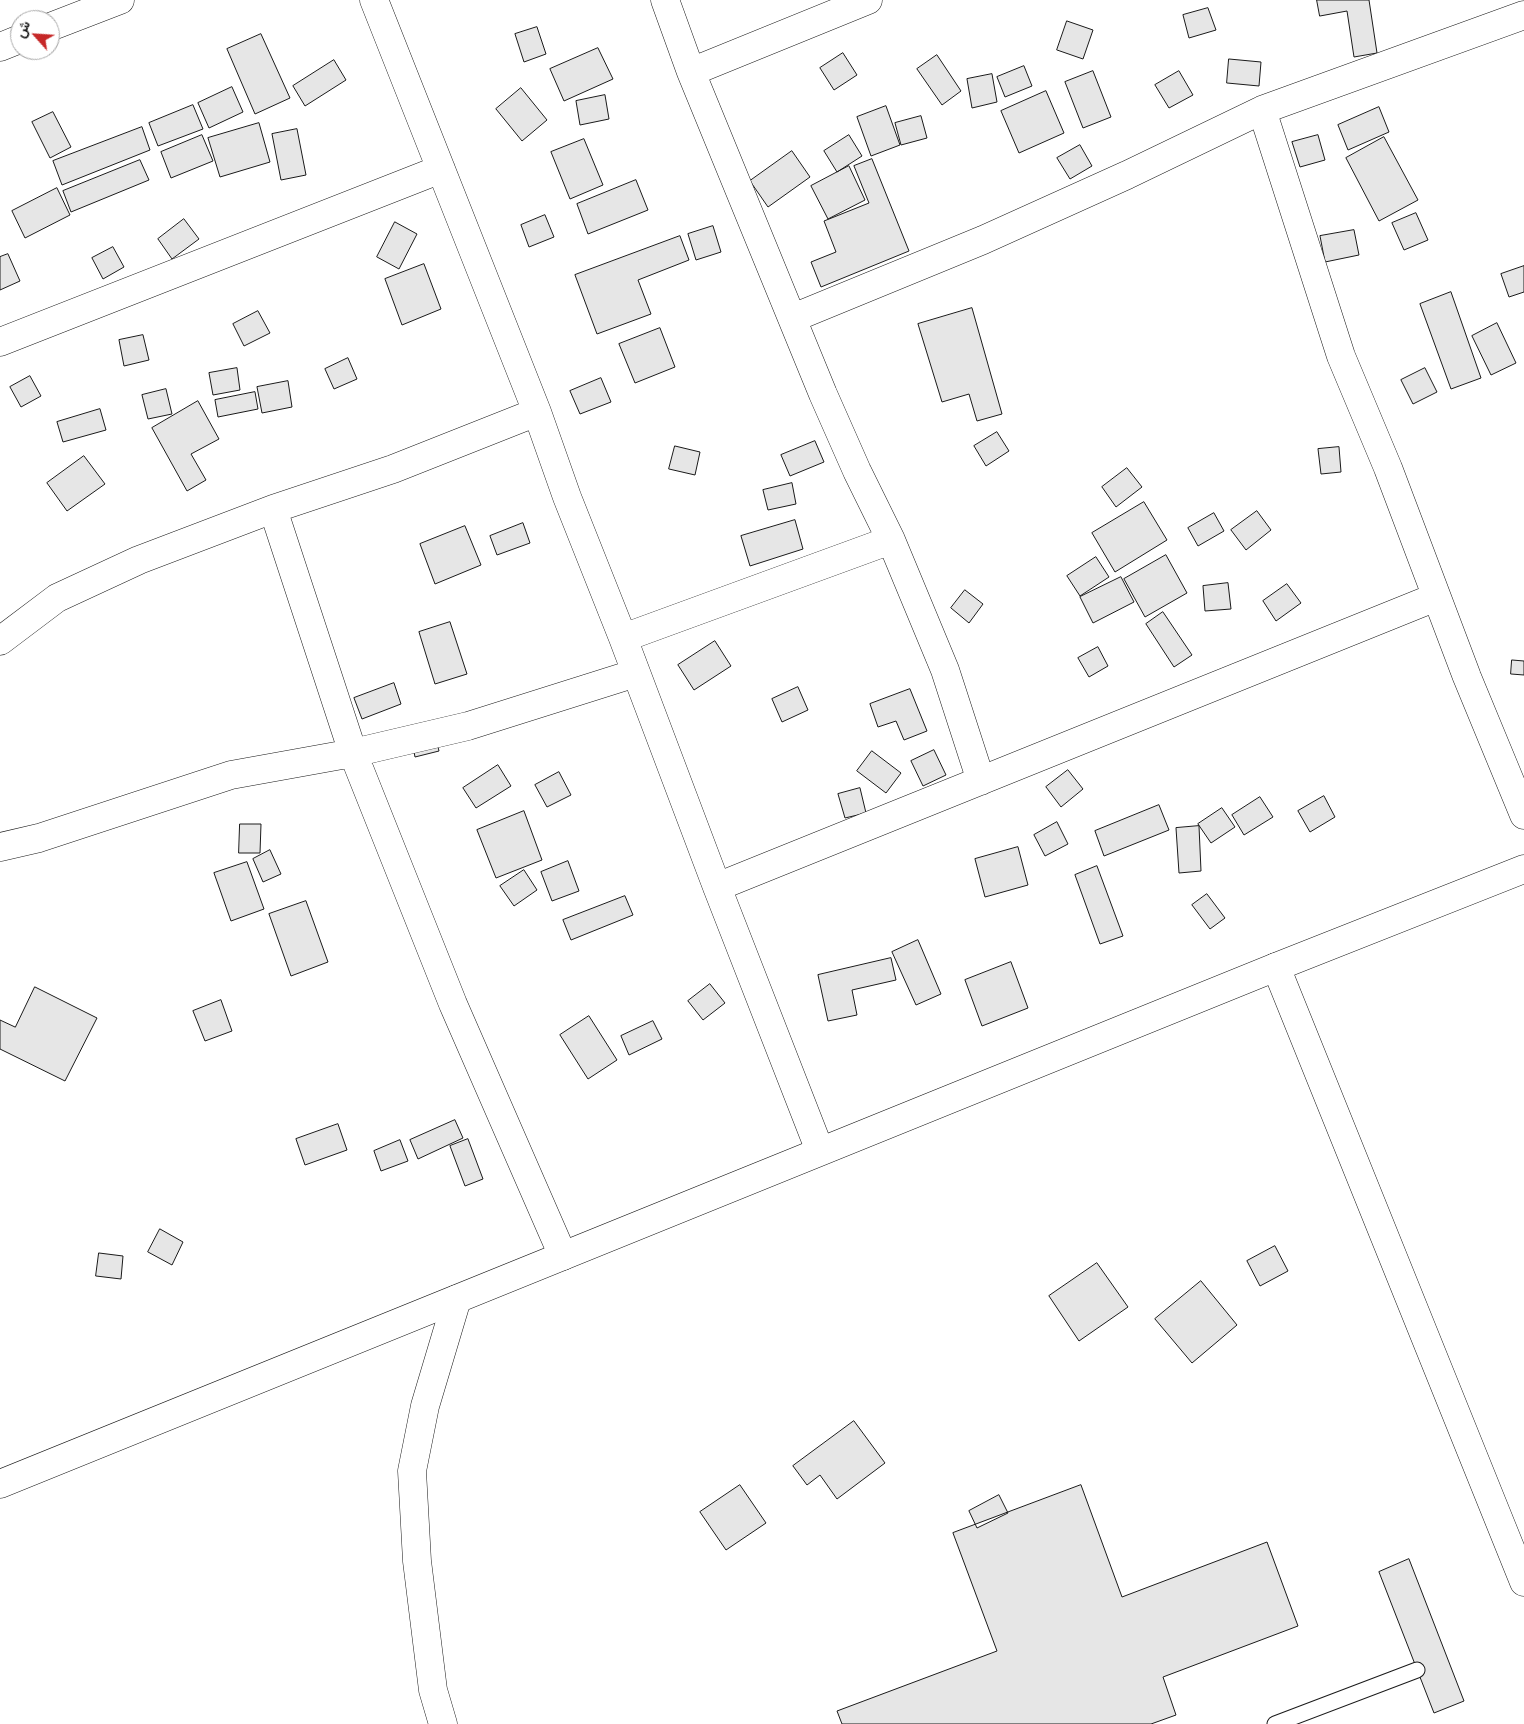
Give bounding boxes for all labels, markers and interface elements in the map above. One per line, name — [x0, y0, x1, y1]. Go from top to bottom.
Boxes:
north arrow — [10, 10, 60, 60]
text: ش — [11, 17, 34, 40]

